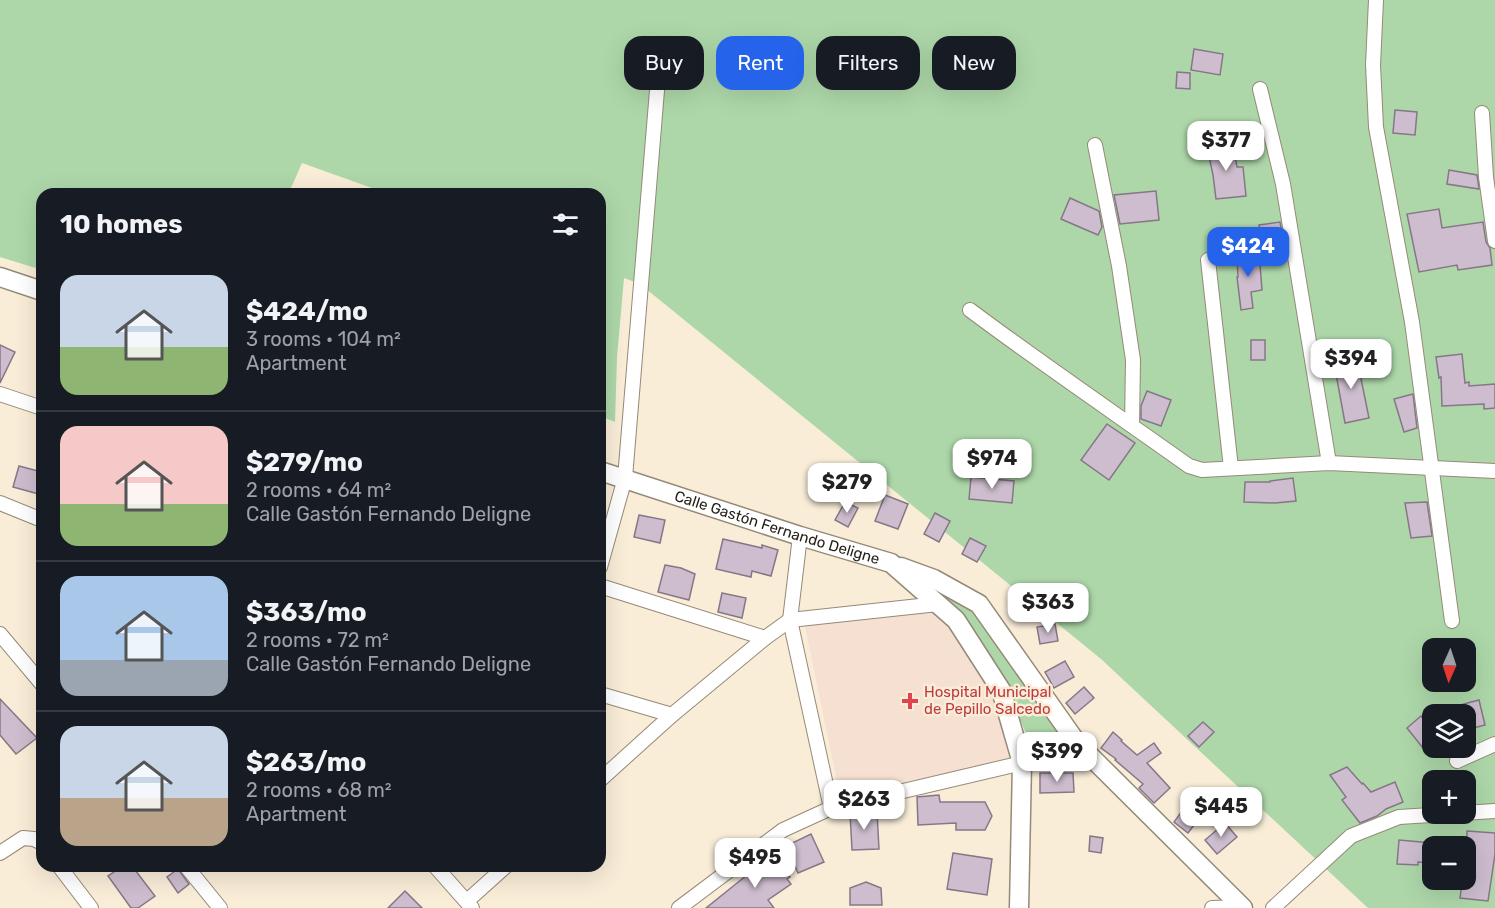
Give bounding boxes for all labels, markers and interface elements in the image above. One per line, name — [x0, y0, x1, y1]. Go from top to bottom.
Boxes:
chip: Buy — [624, 36, 704, 90]
chip: Rent — [716, 36, 804, 90]
chip: Filters — [816, 36, 920, 90]
chip: New — [932, 36, 1016, 90]
pin: $377 — [1190, 121, 1262, 172]
text: $377 — [1201, 128, 1251, 152]
icon: filters — [549, 208, 582, 241]
text: 10 homes — [60, 209, 183, 240]
pin: $424 — [1212, 227, 1284, 278]
text: $424 — [1221, 234, 1275, 258]
text: $424/mo — [246, 296, 368, 327]
icon: home — [108, 299, 180, 371]
text: 3 rooms · 104 m² — [246, 327, 401, 351]
pin: $394 — [1315, 339, 1387, 390]
text: $394 — [1325, 346, 1377, 370]
text: Apartment — [246, 351, 347, 375]
pin: $974 — [956, 439, 1028, 490]
text: $974 — [967, 446, 1017, 470]
text: $279/mo — [246, 447, 363, 478]
icon: home — [108, 450, 180, 522]
pin: $279 — [811, 463, 883, 514]
text: $279 — [822, 470, 872, 494]
text: 2 rooms · 64 m² — [246, 478, 391, 502]
street label: Calle Gastón Fernando Deligne — [672, 487, 882, 568]
text: Calle Gastón Fernando Deligne — [246, 502, 531, 526]
pin: $363 — [1012, 583, 1084, 634]
text: $363 — [1022, 590, 1074, 614]
text: $363/mo — [246, 597, 367, 628]
icon: home — [108, 600, 180, 672]
text: 2 rooms · 72 m² — [246, 628, 389, 652]
north arrow — [1422, 638, 1476, 692]
map controls — [1422, 638, 1476, 890]
text: Calle Gastón Fernando Deligne — [246, 652, 531, 676]
place label: Hospital Municipal de Pepillo Salcedo — [924, 683, 1051, 718]
marker: Hospital Municipal de Pepillo Salcedo — [901, 692, 919, 710]
button: layers — [1422, 704, 1476, 758]
pin: $399 — [1021, 732, 1093, 783]
text: $399 — [1031, 739, 1083, 763]
text: $263/mo — [246, 747, 366, 778]
icon: home — [108, 750, 180, 822]
button: + — [1422, 770, 1476, 824]
text: 2 rooms · 68 m² — [246, 778, 392, 802]
pin: $263 — [828, 780, 900, 831]
text: $263 — [838, 787, 890, 811]
pin: $445 — [1185, 787, 1257, 838]
text: $445 — [1194, 794, 1248, 818]
text: Apartment — [246, 802, 347, 826]
button: − — [1422, 836, 1476, 890]
pin: $495 — [719, 838, 791, 889]
text: $495 — [729, 845, 781, 869]

